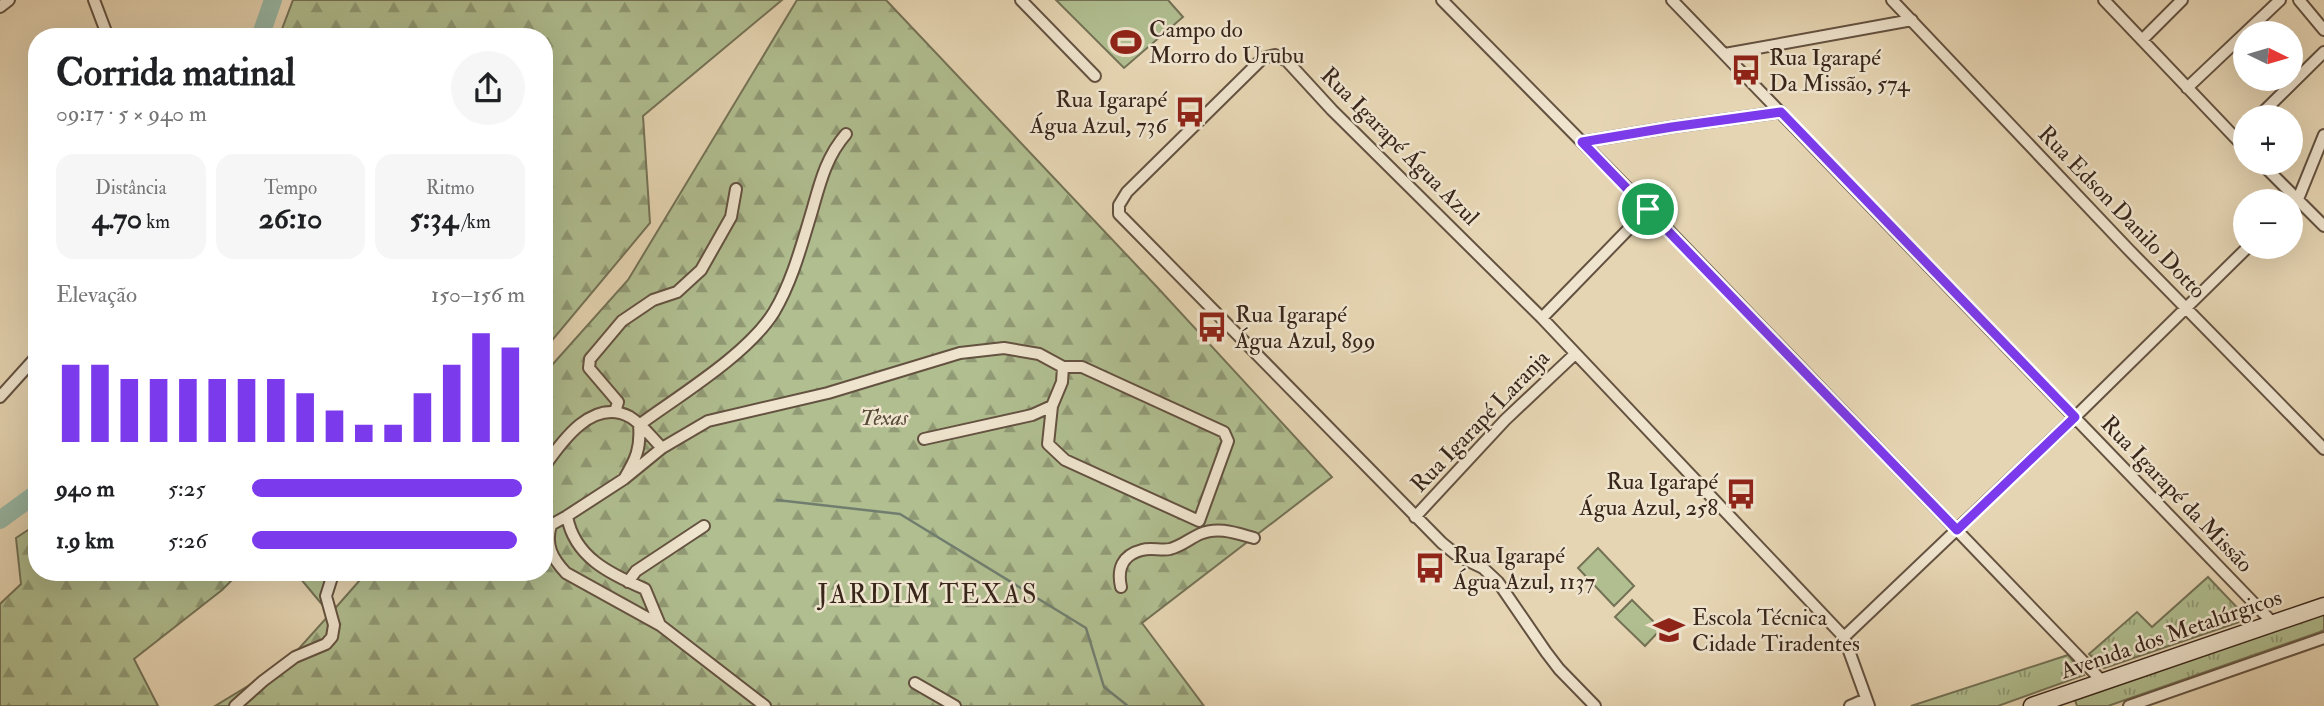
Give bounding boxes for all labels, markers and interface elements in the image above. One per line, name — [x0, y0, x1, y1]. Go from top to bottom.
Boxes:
place label: Campo do Morro do Urubu — [1149, 15, 1304, 70]
north arrow — [2233, 21, 2303, 91]
map controls — [2233, 21, 2303, 259]
sports icon: Campo do Morro do Urubu — [1109, 25, 1143, 59]
place label: Rua Igarapé Da Missão, 574 — [1769, 43, 1911, 98]
text: Corrida matinal — [56, 49, 295, 97]
button: share — [451, 51, 525, 125]
bus stop icon: Rua Igarapé Da Missão, 574 — [1729, 53, 1763, 87]
street label: Rua Igarapé Água Azul — [1314, 61, 1485, 232]
place label: Rua Igarapé Água Azul, 736 — [1029, 85, 1168, 140]
bus stop icon: Rua Igarapé Água Azul, 736 — [1173, 95, 1207, 129]
text: 09:17 · 5 × 940 m — [56, 99, 207, 128]
button: + — [2233, 105, 2303, 175]
street label: Rua Edson Danilo Dotto — [2032, 119, 2212, 305]
text: Distância — [95, 176, 166, 200]
text: Tempo — [264, 176, 317, 200]
text: Ritmo — [426, 176, 474, 200]
pin — [1618, 179, 1678, 239]
button: − — [2233, 189, 2303, 259]
icon: arrive — [1629, 190, 1667, 228]
text: 4.70 — [92, 200, 142, 237]
text: 26:10 — [259, 200, 322, 237]
text: 5:34 — [410, 200, 458, 237]
text: km — [142, 210, 170, 234]
text: /km — [458, 210, 491, 234]
text: Elevação — [56, 280, 137, 309]
text: 150–156 m — [431, 280, 525, 309]
place label: Rua Igarapé Água Azul, 899 — [1234, 300, 1376, 355]
bus stop icon: Rua Igarapé Água Azul, 899 — [1195, 310, 1229, 344]
street label: Rua Igarapé Laranja — [1405, 343, 1557, 499]
park label: Texas — [860, 403, 909, 432]
street label: Rua Igarapé da Missão — [2094, 410, 2259, 579]
place label: Rua Igarapé Água Azul, 258 — [1578, 467, 1718, 522]
text: 940 m — [56, 474, 115, 503]
text: 5:25 — [168, 474, 206, 503]
bus stop icon: Rua Igarapé Água Azul, 258 — [1724, 477, 1758, 511]
text: 1.9 km — [56, 526, 114, 555]
text: 5:26 — [168, 526, 207, 555]
place label: Rua Igarapé Água Azul, 1137 — [1452, 541, 1595, 596]
bus stop icon: Rua Igarapé Água Azul, 1137 — [1413, 551, 1447, 585]
district label: JARDIM TEXAS — [817, 579, 1038, 611]
street label: Avenida dos Metalúrgicos — [2056, 582, 2286, 686]
place label: Escola Técnica Cidade Tiradentes — [1692, 603, 1860, 658]
school or university icon: Escola Técnica Cidade Tiradentes — [1652, 613, 1686, 647]

